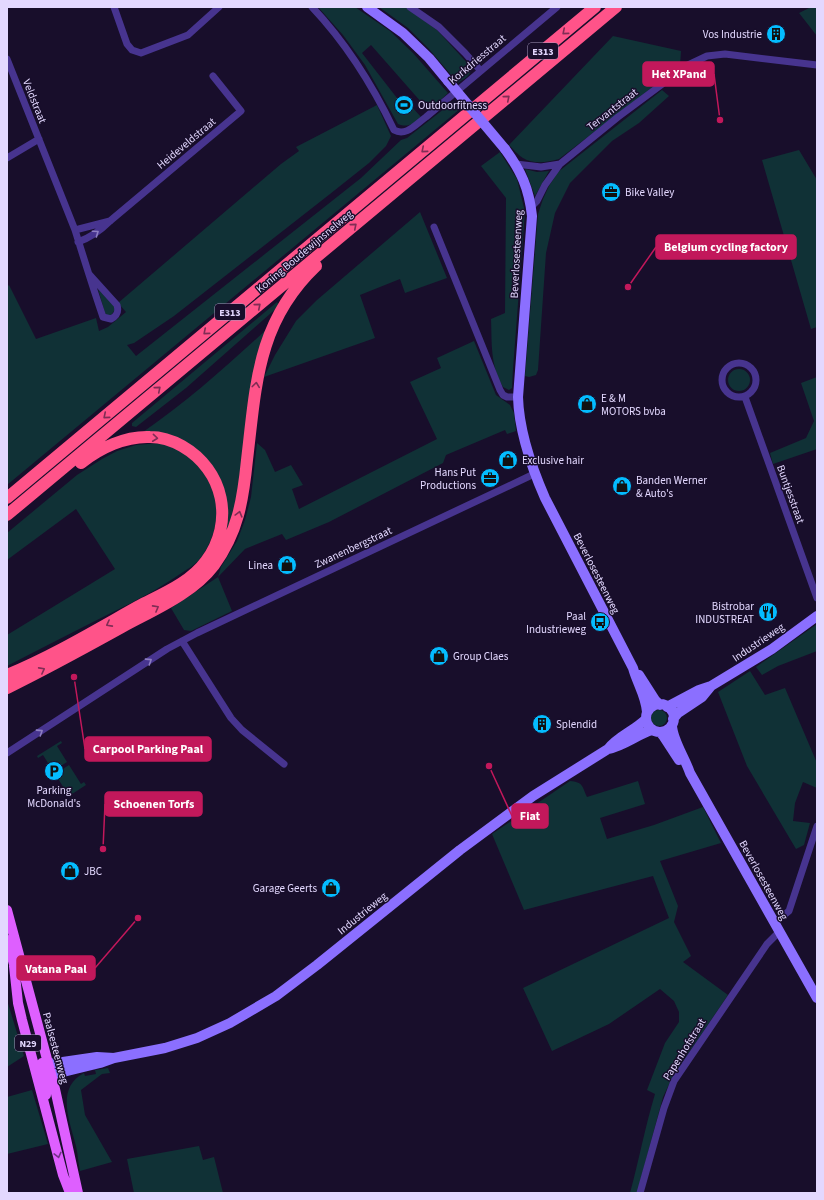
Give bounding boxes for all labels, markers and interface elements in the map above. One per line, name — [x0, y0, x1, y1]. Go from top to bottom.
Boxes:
building icon: Vos Industrie — [765, 23, 787, 45]
one-way arrow — [563, 27, 570, 34]
place label: Vos Industrie — [703, 27, 763, 42]
street label: Korkdriesstraat — [446, 31, 509, 88]
road number: E313 — [528, 43, 558, 59]
callout: Het XPand — [643, 62, 714, 86]
text: Het XPand — [652, 66, 707, 83]
street label: Veldstraat — [19, 77, 50, 126]
street label: Tervantstraat — [584, 84, 641, 134]
sports icon: Outdoorfitness — [393, 94, 415, 116]
one-way arrow — [503, 96, 510, 103]
place label: Outdoorfitness — [418, 98, 487, 113]
street label: Heideveldstraat — [154, 114, 219, 173]
one-way arrow — [421, 146, 429, 153]
office icon: Bike Valley — [600, 181, 622, 203]
place label: Bike Valley — [625, 185, 674, 200]
street label: Koning Boudewijnsnelweg — [253, 206, 356, 296]
street label: Beverlosesteenweg — [507, 209, 526, 299]
one-way arrow — [350, 223, 357, 230]
one-way arrow — [92, 230, 99, 238]
callout: Belgium cycling factory — [656, 235, 796, 259]
text: Belgium cycling factory — [664, 239, 789, 256]
road number: E313 — [215, 304, 245, 320]
one-way arrow — [253, 304, 260, 311]
one-way arrow — [203, 328, 211, 335]
one-way arrow — [251, 382, 260, 388]
one-way arrow — [153, 387, 160, 394]
place label: E & M MOTORS bvba — [601, 391, 666, 419]
shop icon: E & M MOTORS bvba — [576, 393, 598, 415]
one-way arrow — [104, 411, 111, 418]
one-way arrow — [152, 433, 158, 442]
shop icon: Exclusive hair — [497, 449, 519, 471]
place label: Exclusive hair — [522, 453, 584, 468]
street label: Buntjesstraat — [773, 463, 808, 526]
place label: Hans Put Productions — [420, 465, 476, 493]
office icon: Hans Put Productions — [479, 467, 501, 489]
place label: Banden Werner & Auto's — [636, 473, 707, 501]
shop icon: Banden Werner & Auto's — [611, 475, 633, 497]
one-way arrow — [234, 510, 243, 517]
street label: Zwanenbergstraat — [312, 523, 395, 572]
street label: Beverlosesteenweg — [570, 530, 624, 617]
shop icon: Linea — [276, 554, 298, 576]
place label: Linea — [248, 558, 273, 573]
place label: Bistrobar INDUSTREAT — [695, 599, 754, 627]
restaurant icon: Bistrobar INDUSTREAT — [757, 601, 779, 623]
one-way arrow — [152, 606, 159, 613]
place label: Paal Industrieweg — [526, 609, 586, 637]
bus stop icon: Paal Industrieweg — [589, 611, 611, 633]
one-way arrow — [105, 619, 113, 626]
street label: Industrieweg — [729, 619, 788, 665]
shop icon: Group Claes — [428, 645, 450, 667]
place label: Group Claes — [453, 649, 509, 664]
one-way arrow — [145, 658, 152, 666]
one-way arrow — [38, 667, 45, 675]
building icon: Splendid — [531, 713, 553, 735]
place label: Splendid — [556, 717, 597, 732]
one-way arrow — [36, 729, 43, 736]
callout: Carpool Parking Paal — [85, 737, 211, 761]
text: Carpool Parking Paal — [93, 741, 204, 758]
parking icon: Parking McDonald's — [43, 760, 65, 782]
place label: Parking McDonald's — [27, 783, 81, 811]
callout: Schoenen Torfs — [105, 792, 202, 816]
text: Schoenen Torfs — [114, 796, 194, 813]
callout: Fiat — [512, 804, 548, 828]
text: Fiat — [520, 808, 541, 825]
street label: Beverlosesteenweg — [735, 838, 792, 923]
shop icon: JBC — [59, 860, 81, 882]
place label: JBC — [84, 864, 102, 879]
shop icon: Garage Geerts — [320, 877, 342, 899]
place label: Garage Geerts — [253, 881, 317, 896]
street label: Industrieweg — [334, 888, 391, 938]
callout: Vatana Paal — [17, 956, 95, 980]
text: Vatana Paal — [24, 961, 87, 978]
street label: Paalsesteenweg — [39, 1011, 72, 1086]
street label: Papenhofstraat — [659, 1015, 710, 1083]
road number: N29 — [15, 1035, 41, 1051]
one-way arrow — [53, 1152, 62, 1159]

